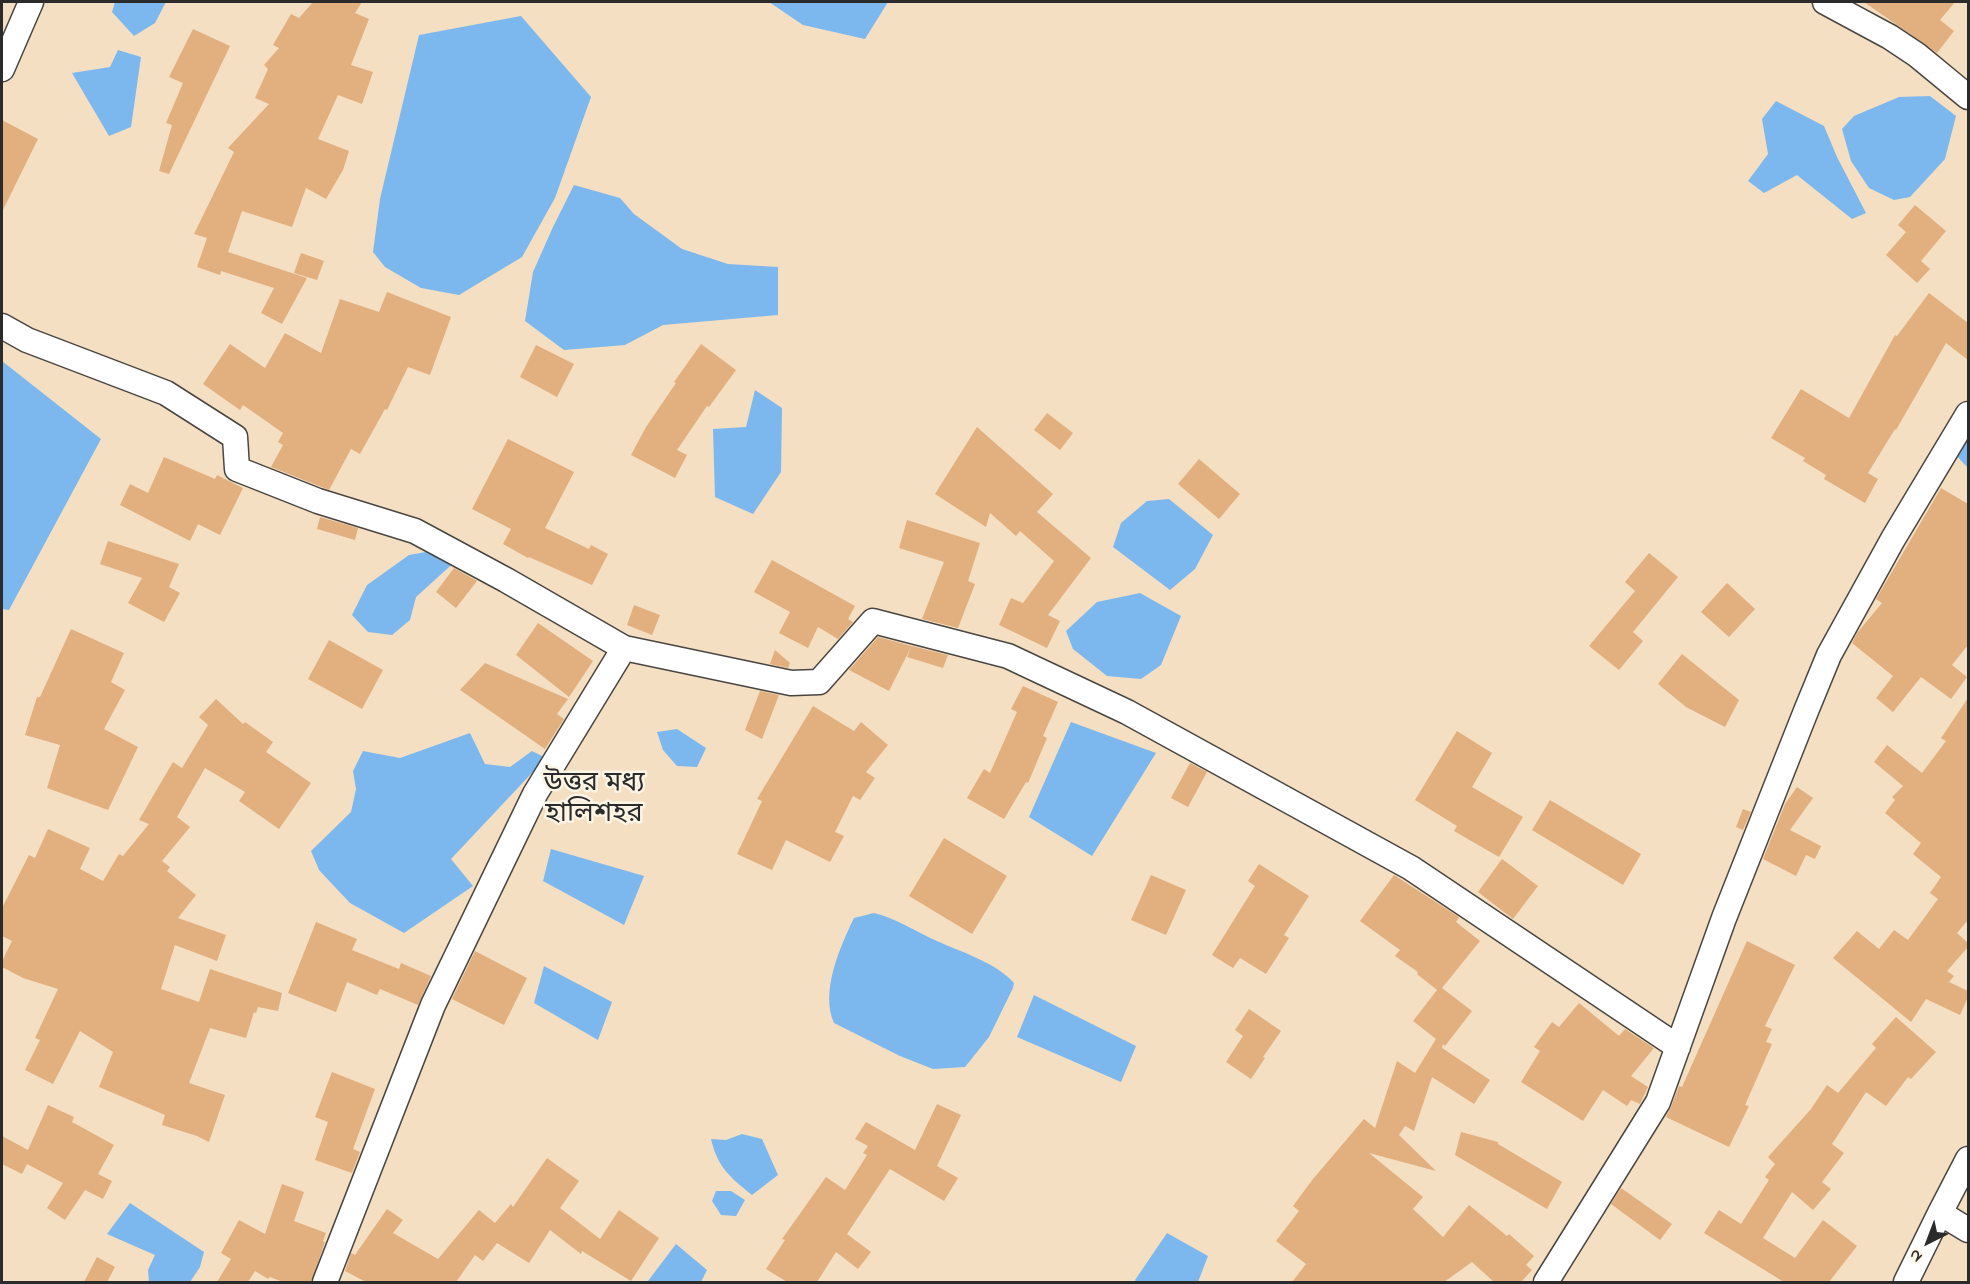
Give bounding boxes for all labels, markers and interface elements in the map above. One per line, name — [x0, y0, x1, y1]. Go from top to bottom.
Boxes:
district label: উত্তর মধ্য হালিশহর — [543, 770, 645, 833]
north arrow — [1898, 1212, 1958, 1272]
text: N — [1904, 1243, 1928, 1268]

